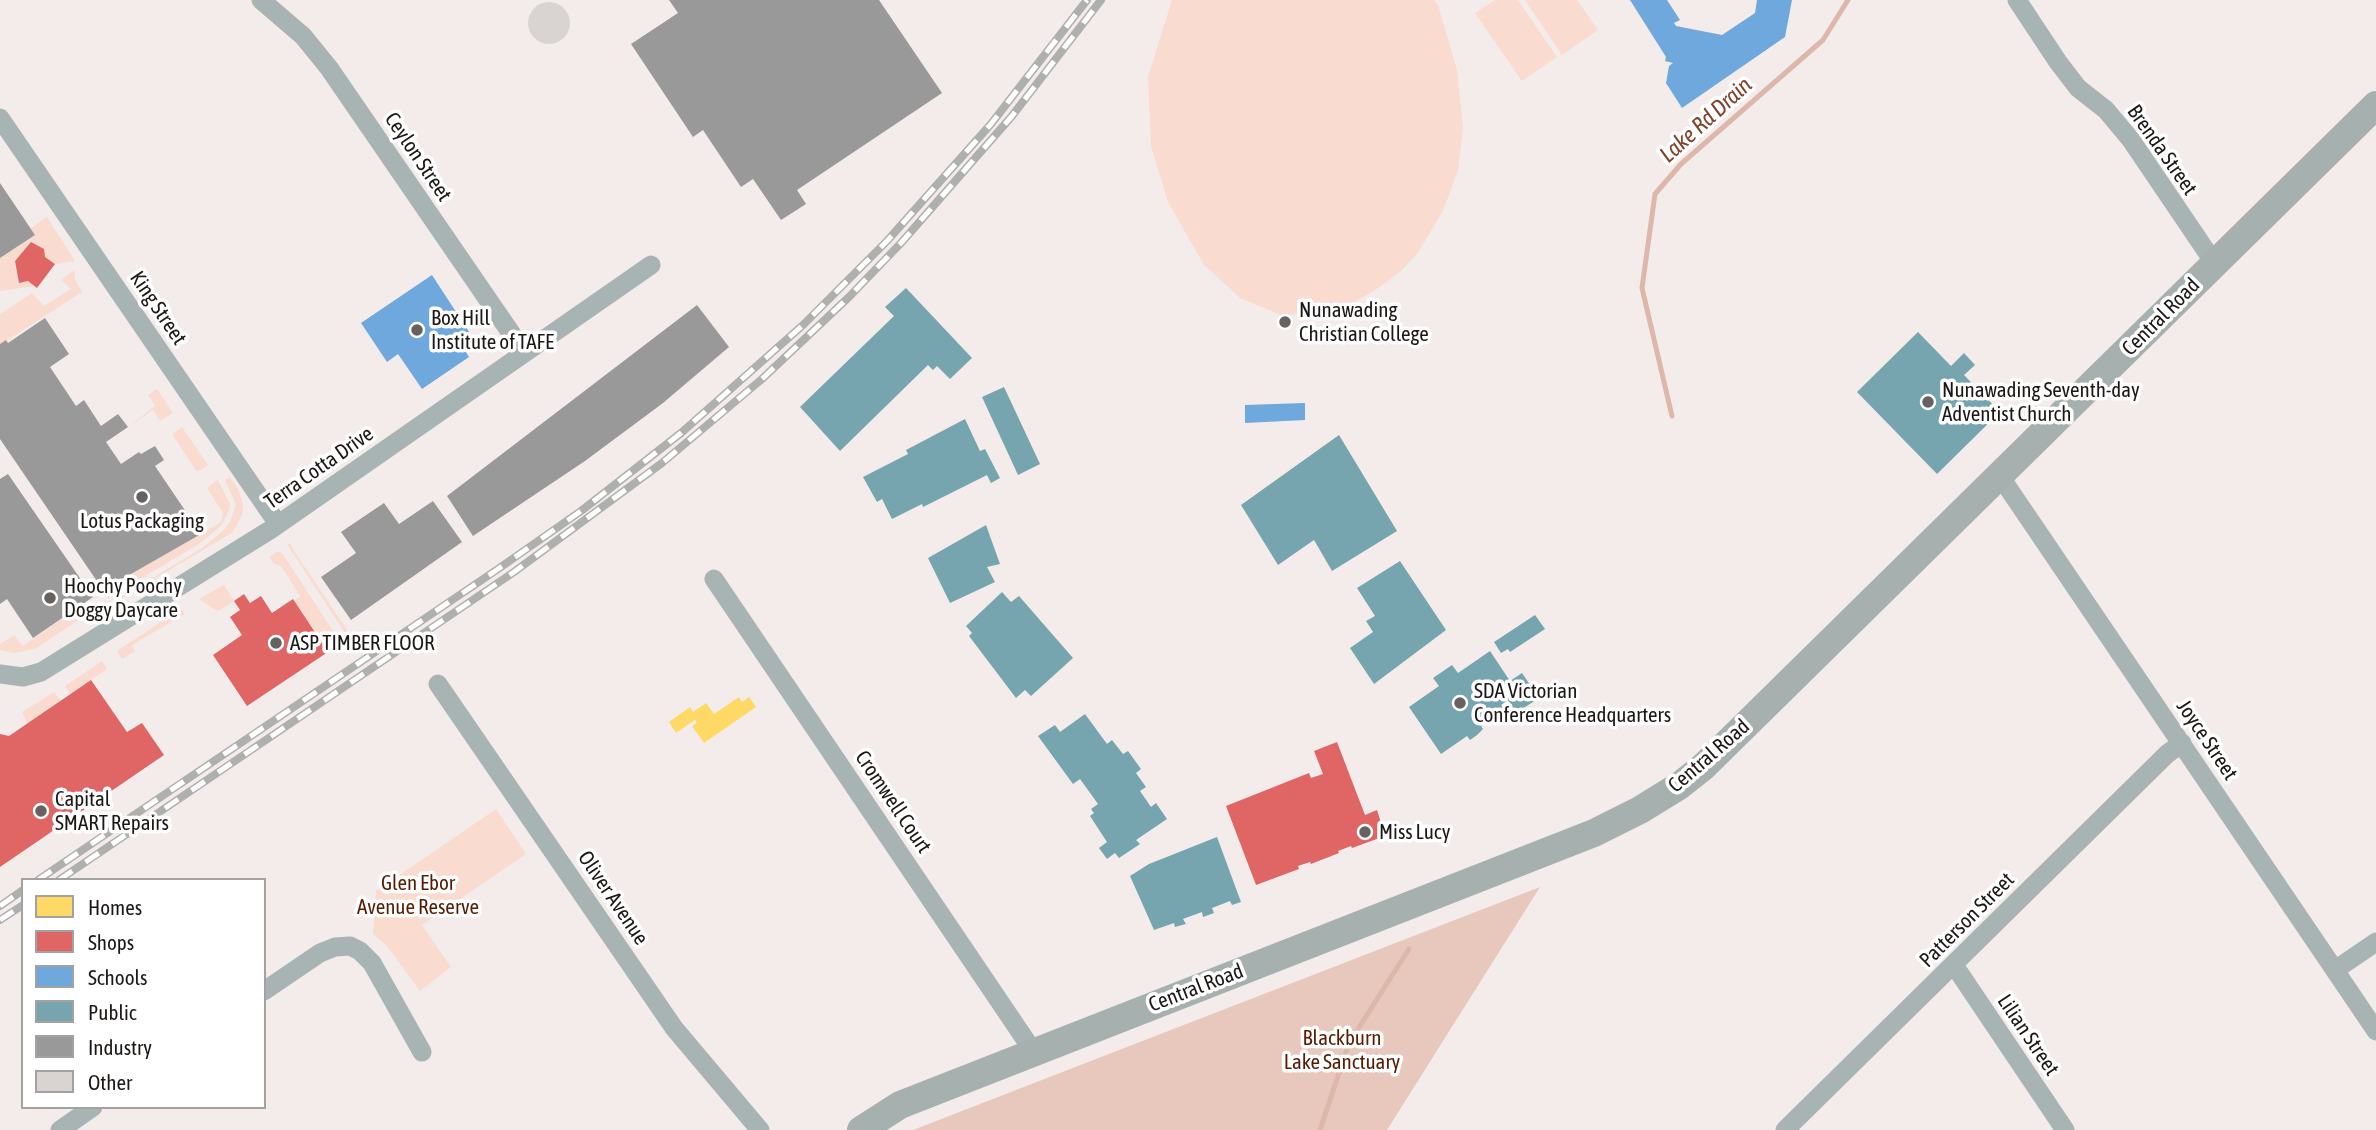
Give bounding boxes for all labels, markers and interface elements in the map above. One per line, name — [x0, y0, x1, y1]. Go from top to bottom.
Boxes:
water label: Lake Rd Drain — [1654, 71, 1758, 169]
street label: Brenda Street — [2122, 100, 2202, 200]
street label: Ceylon Street — [379, 108, 457, 206]
street label: King Street — [124, 266, 192, 350]
street label: Central Road — [2117, 273, 2205, 361]
place label: Nunawading Christian College — [1299, 297, 1429, 347]
place label: Box Hill Institute of TAFE — [431, 305, 554, 355]
marker: Nunawading Christian College — [1277, 314, 1293, 330]
marker: Box Hill Institute of TAFE — [409, 322, 425, 338]
place label: Nunawading Seventh-day Adventist Church — [1942, 377, 2140, 427]
marker: Nunawading Seventh-day Adventist Church — [1920, 394, 1936, 410]
street label: Terra Cotta Drive — [260, 421, 378, 515]
marker: Lotus Packaging — [134, 489, 150, 505]
place label: Lotus Packaging — [80, 508, 204, 534]
place label: Hoochy Poochy Doggy Daycare — [64, 573, 182, 623]
marker: Hoochy Poochy Doggy Daycare — [42, 590, 58, 606]
place label: ASP TIMBER FLOOR — [290, 630, 434, 656]
marker: ASP TIMBER FLOOR — [268, 635, 284, 651]
place label: SDA Victorian Conference Headquarters — [1474, 678, 1671, 728]
marker: SDA Victorian Conference Headquarters — [1452, 695, 1468, 711]
street label: Joyce Street — [2171, 695, 2243, 785]
street label: Central Road — [1663, 714, 1755, 798]
street label: Cromwell Court — [850, 746, 936, 858]
place label: Capital SMART Repairs — [55, 786, 169, 836]
marker: Capital SMART Repairs — [33, 803, 49, 819]
place label: Miss Lucy — [1379, 819, 1450, 845]
marker: Miss Lucy — [1357, 824, 1373, 840]
street label: Oliver Avenue — [572, 846, 654, 950]
street label: Patterson Street — [1914, 867, 2020, 973]
park label: Glen Ebor Avenue Reserve — [357, 870, 479, 920]
legend — [21, 878, 266, 1109]
text: Homes — [88, 895, 142, 919]
text: Shops — [88, 930, 134, 954]
street label: Central Road — [1145, 958, 1247, 1018]
text: Schools — [88, 965, 148, 989]
street label: Lilian Street — [1992, 990, 2064, 1080]
text: Public — [88, 1000, 137, 1024]
park label: Blackburn Lake Sanctuary — [1284, 1025, 1400, 1075]
text: Industry — [88, 1035, 152, 1059]
text: Other — [88, 1070, 132, 1094]

